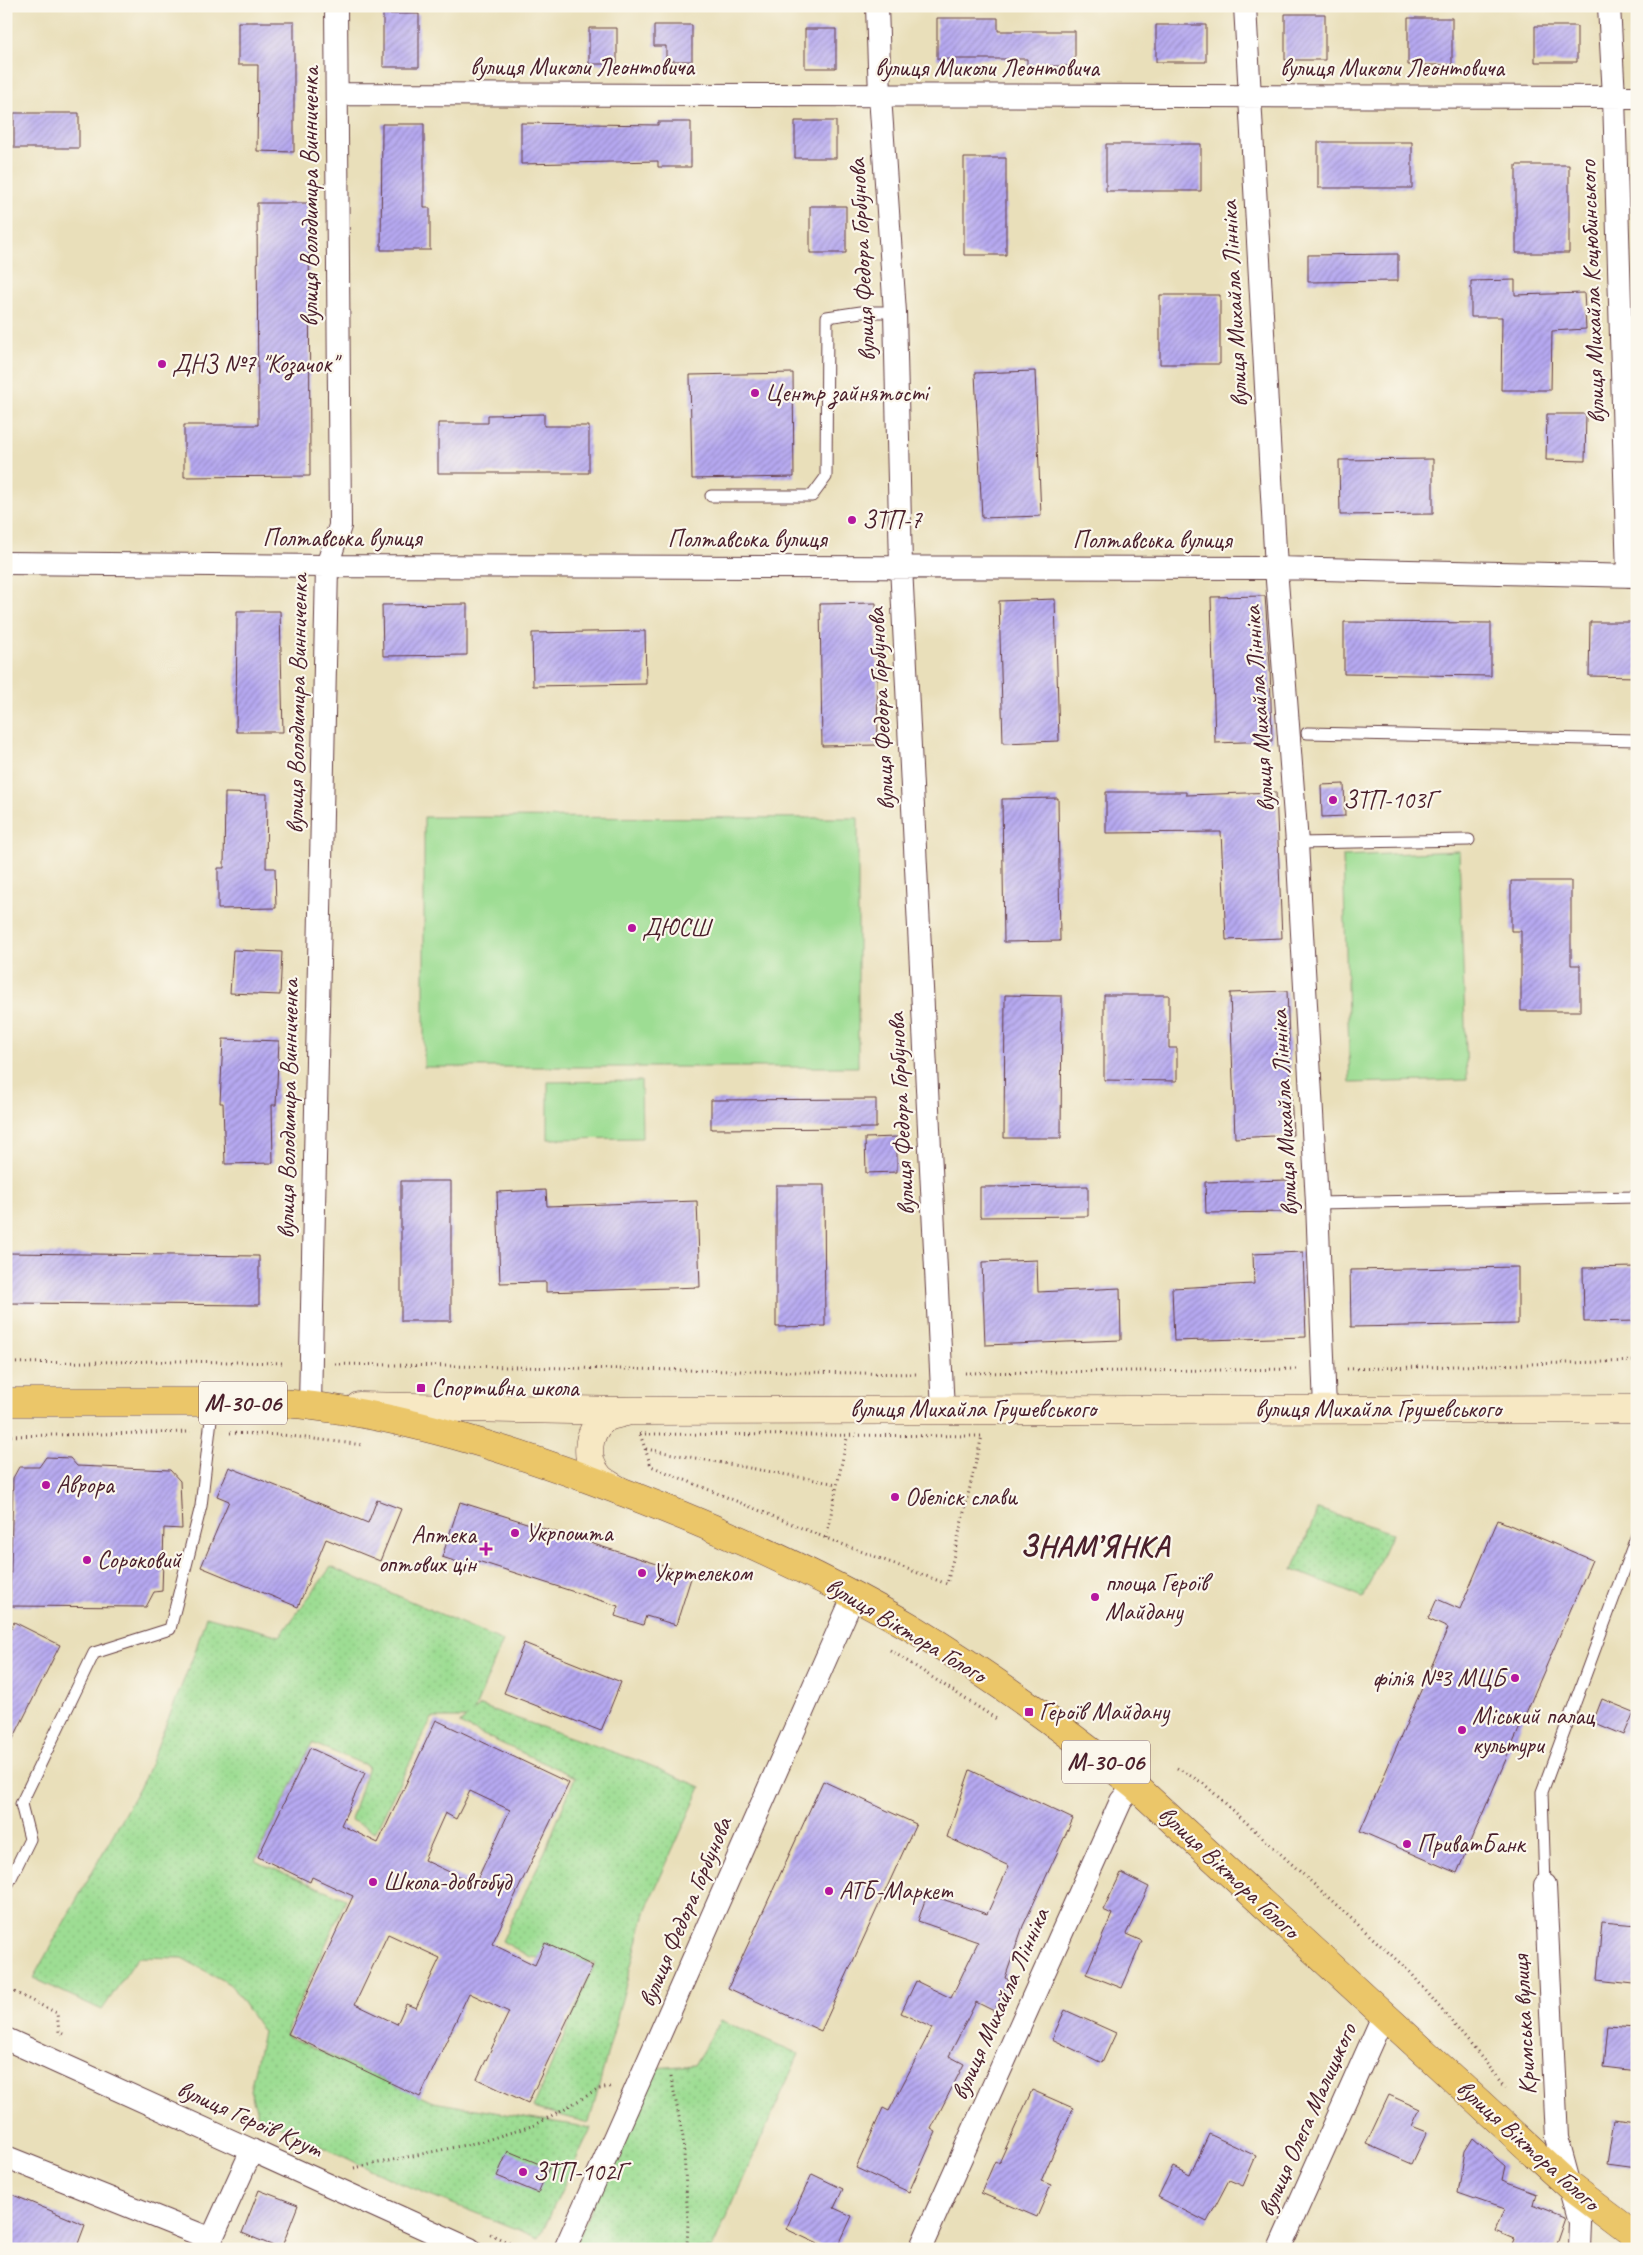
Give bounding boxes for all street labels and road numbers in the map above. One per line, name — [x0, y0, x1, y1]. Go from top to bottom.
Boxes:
street label: вулиця Миколи Леонтовича — [470, 51, 696, 83]
street label: вулиця Миколи Леонтовича — [875, 52, 1101, 84]
street label: вулиця Миколи Леонтовича — [1280, 52, 1506, 84]
street label: вулиця Володимира Винниченка — [294, 64, 326, 327]
street label: вулиця Федора Горбунова — [841, 156, 883, 362]
street label: вулиця Михайла Коцюбинського — [1571, 158, 1613, 424]
street label: вулиця Михайла Лінніка — [1213, 198, 1255, 408]
street label: Полтавська вулиця — [262, 522, 424, 554]
street label: Полтавська вулиця — [667, 523, 829, 555]
street label: Полтавська вулиця — [1072, 524, 1234, 556]
street label: вулиця Володимира Винниченка — [279, 571, 315, 834]
street label: вулиця Михайла Лінніка — [1236, 603, 1282, 813]
street label: вулиця Федора Горбунова — [860, 605, 902, 811]
street label: вулиця Володимира Винниченка — [270, 976, 306, 1239]
street label: вулиця Михайла Лінніка — [1263, 1007, 1305, 1217]
street label: вулиця Федора Горбунова — [880, 1010, 922, 1216]
road number: М-30-06 — [199, 1382, 287, 1425]
street label: вулиця Михайла Грушевського — [850, 1393, 1099, 1425]
street label: вулиця Михайла Грушевського — [1255, 1393, 1504, 1425]
street label: вулиця Віктора Голого — [820, 1569, 995, 1692]
road number: М-30-06 — [1062, 1740, 1150, 1784]
street label: вулиця Віктора Голого — [1152, 1798, 1309, 1948]
street label: вулиця Федора Горбунова — [631, 1810, 740, 2012]
street label: вулиця Михайла Лінніка — [943, 1901, 1058, 2105]
street label: Кримська вулиця — [1504, 1952, 1544, 2096]
street label: вулиця Олега Малицького — [1250, 2017, 1364, 2221]
street label: вулиця Віктора Голого — [1450, 2072, 1609, 2220]
street label: вулиця Героїв Крут — [172, 2073, 329, 2166]

